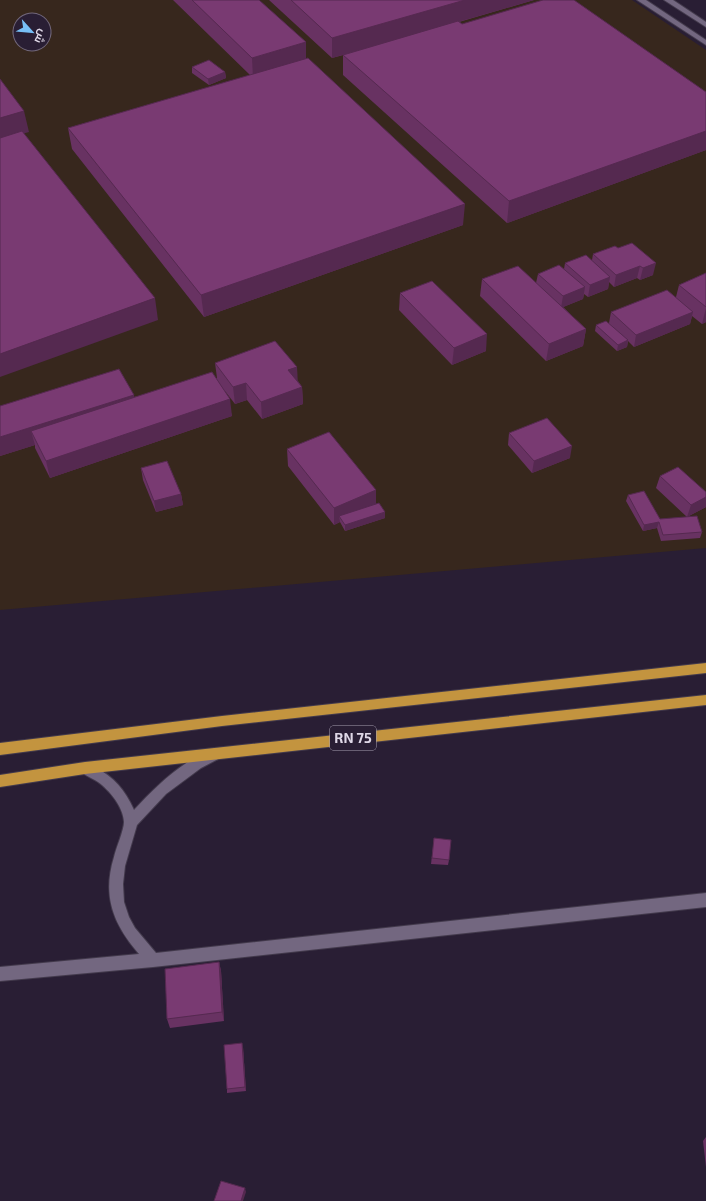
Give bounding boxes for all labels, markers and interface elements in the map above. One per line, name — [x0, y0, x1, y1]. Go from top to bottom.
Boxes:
north arrow — [12, 12, 52, 52]
text: ش — [31, 27, 50, 46]
road number: RN 75 — [330, 726, 376, 750]

